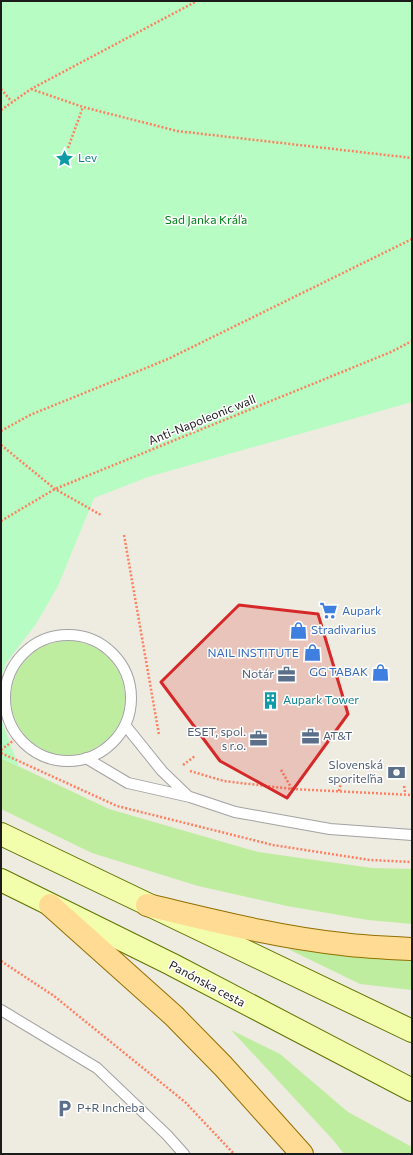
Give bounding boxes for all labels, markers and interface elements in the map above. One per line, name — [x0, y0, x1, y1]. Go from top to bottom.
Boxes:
place icon: Lev — [55, 148, 75, 168]
place label: Lev — [78, 150, 97, 164]
park label: Sad Janka Kráľa — [165, 212, 247, 227]
street label: Anti-Napoleonic wall — [146, 391, 257, 447]
supermarket icon: Aupark — [319, 601, 339, 621]
place label: Aupark — [342, 603, 382, 617]
shop icon: Stradivarius — [288, 620, 308, 640]
place label: Stradivarius — [311, 622, 376, 636]
shop icon: NAIL INSTITUTE — [302, 643, 322, 663]
place label: NAIL INSTITUTE — [208, 645, 299, 659]
shop icon: GG TABAK — [371, 662, 391, 682]
office icon: Notár — [277, 664, 297, 684]
place label: GG TABAK — [309, 664, 368, 678]
place label: Notár — [242, 666, 274, 680]
building icon: Aupark Tower — [260, 690, 280, 710]
place label: Aupark Tower — [283, 692, 359, 706]
place label: ESET, spol. s r.o. — [187, 724, 246, 752]
office icon: AT&T — [300, 726, 320, 746]
place label: AT&T — [323, 728, 353, 742]
office icon: ESET, spol. s r.o. — [249, 729, 269, 749]
place label: Slovenská sporiteľňa — [328, 757, 383, 785]
bank icon: Slovenská sporiteľňa — [386, 762, 406, 782]
street label: Panónska cesta — [167, 957, 248, 1009]
parking icon: P+R Incheba — [54, 1098, 74, 1118]
place label: P+R Incheba — [77, 1100, 145, 1114]

